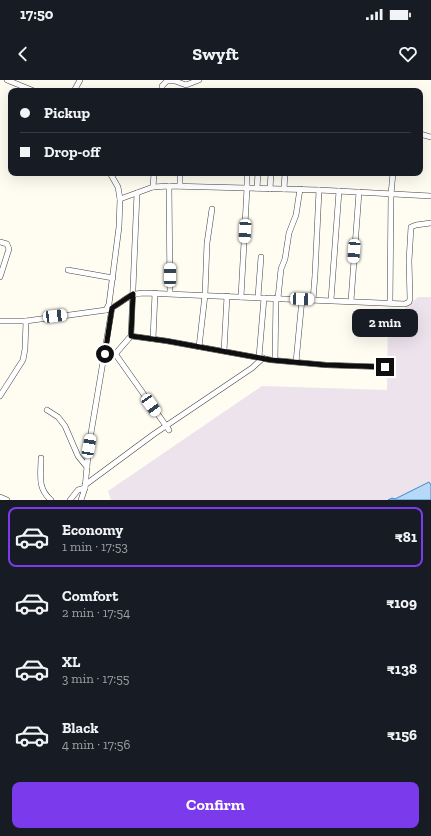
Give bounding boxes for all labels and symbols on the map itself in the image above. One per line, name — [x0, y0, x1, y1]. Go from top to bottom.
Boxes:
car — [238, 219, 252, 243]
car — [347, 239, 361, 263]
car — [164, 263, 176, 287]
car — [290, 293, 314, 305]
car — [42, 309, 68, 323]
callout: 2 min — [352, 309, 418, 337]
route start — [96, 345, 114, 363]
route end — [376, 358, 394, 376]
car — [139, 392, 163, 418]
car — [81, 433, 97, 459]

